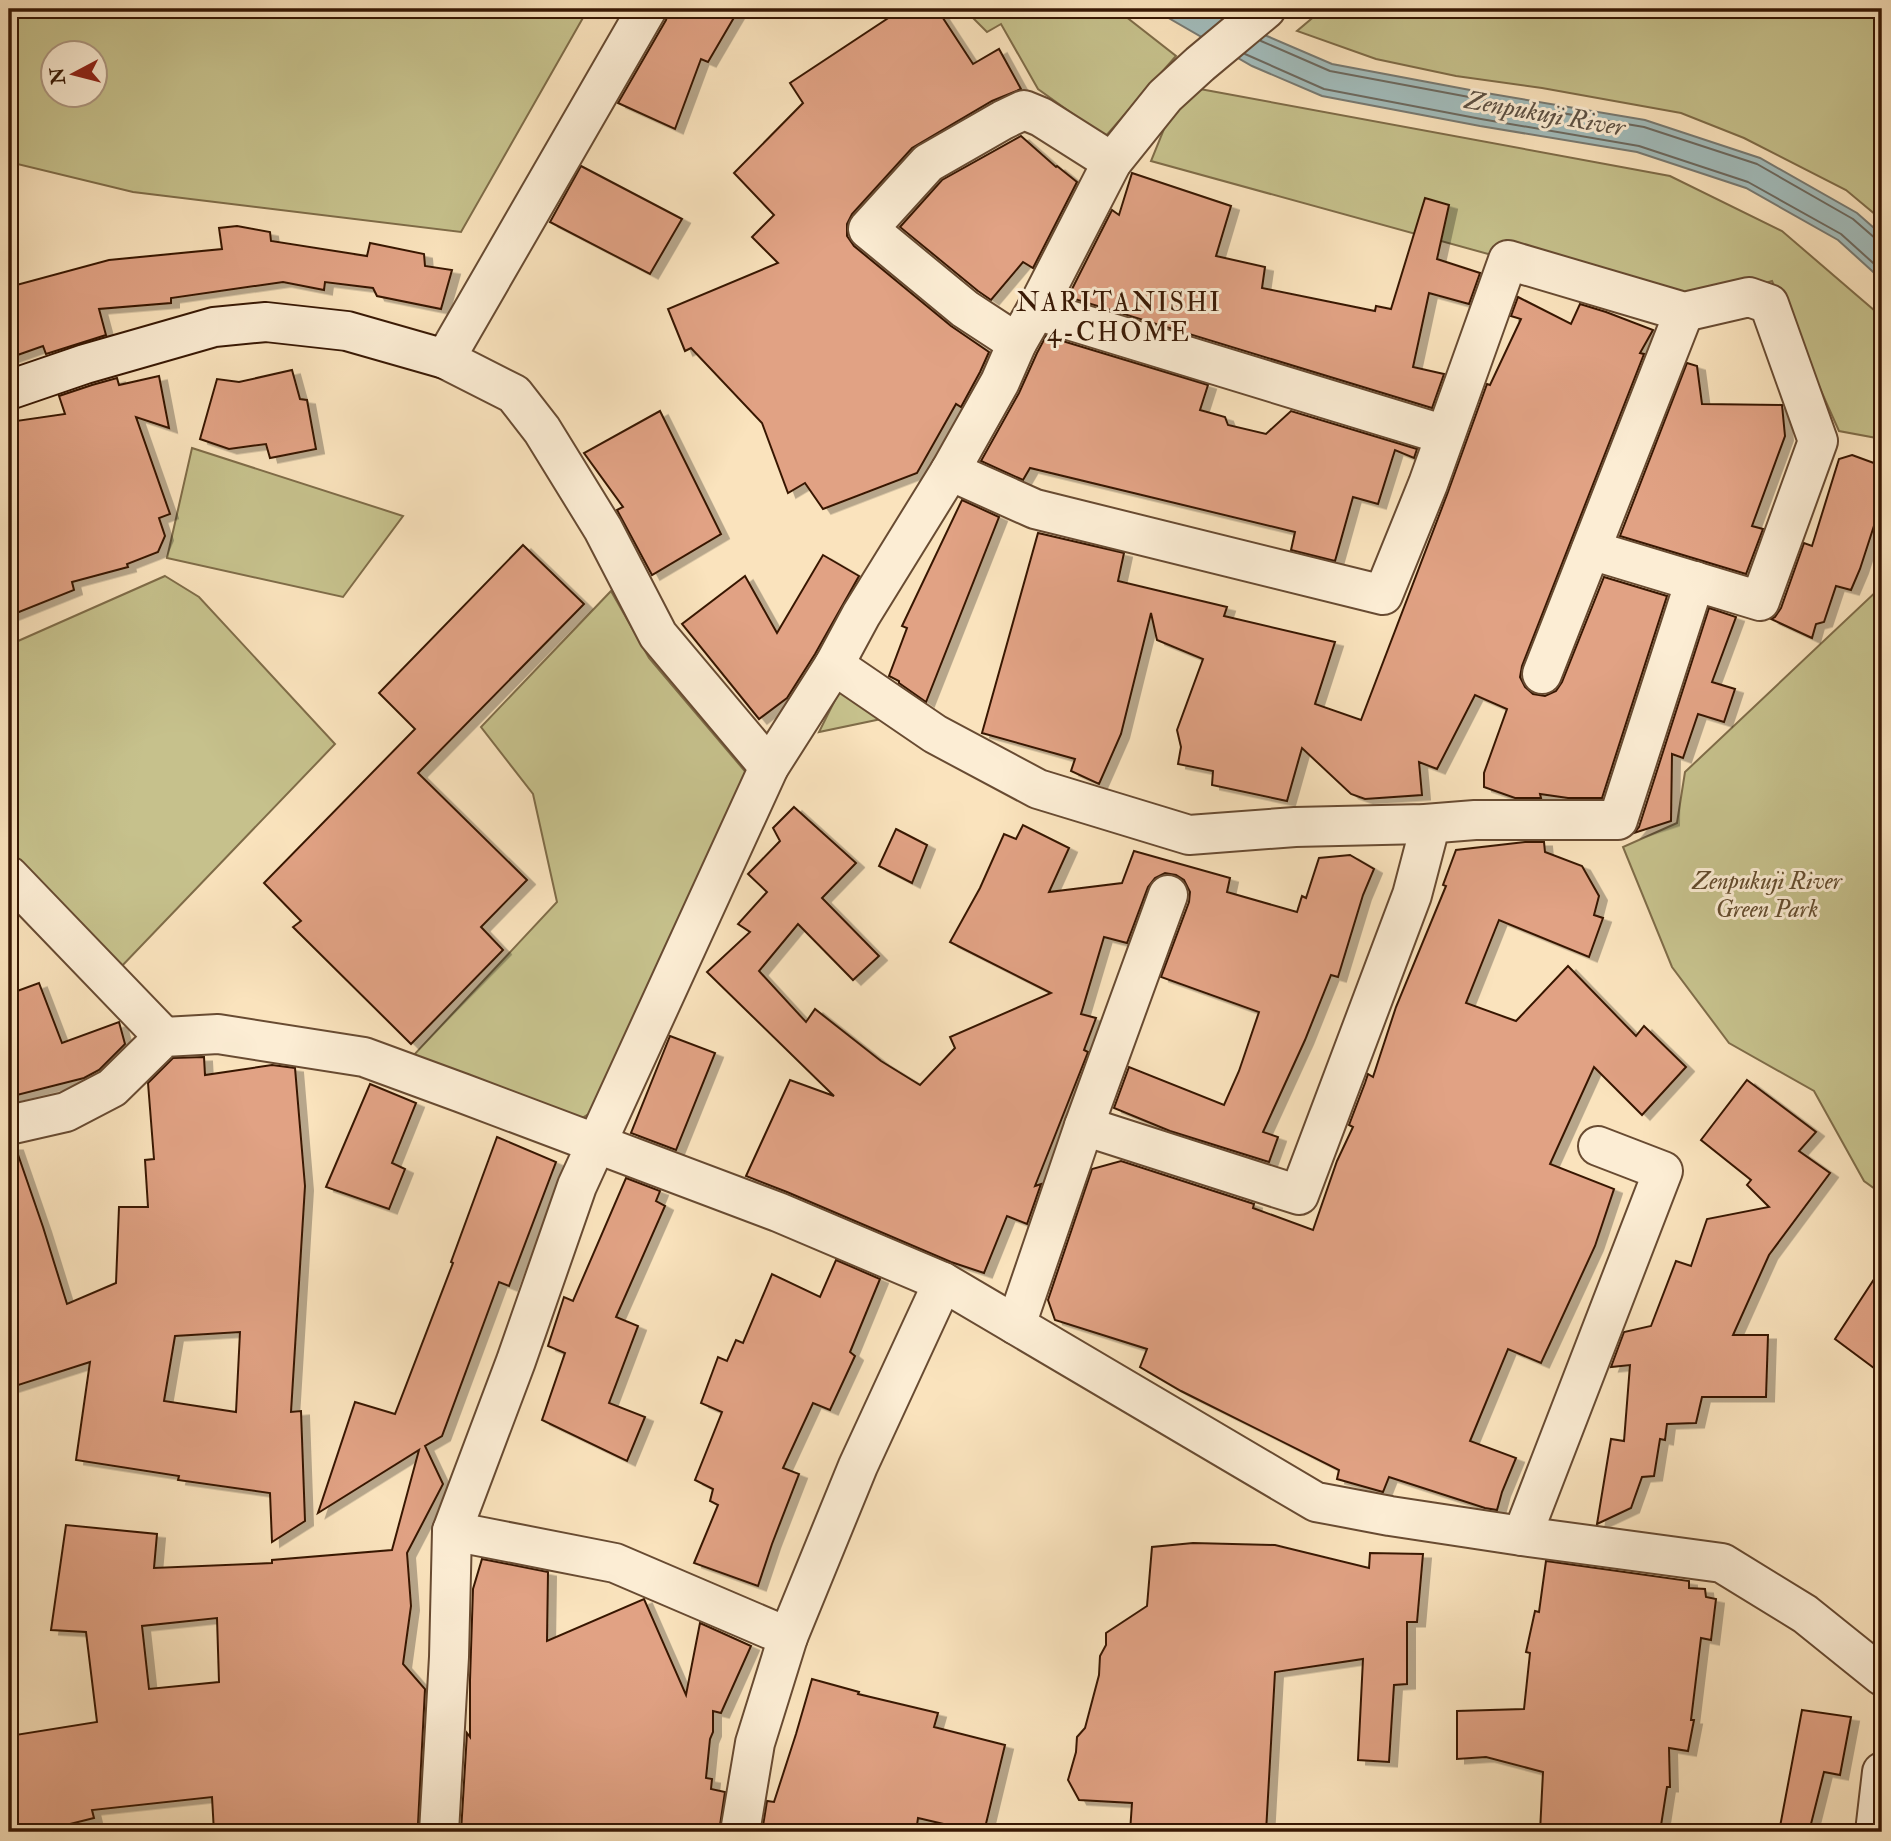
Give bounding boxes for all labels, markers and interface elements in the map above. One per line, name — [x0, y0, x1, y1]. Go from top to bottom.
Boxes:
north arrow — [38, 38, 108, 108]
text: N — [45, 65, 71, 87]
water label: Zenpukuji River — [1462, 84, 1629, 144]
district label: NARITANISHI 4-CHOME — [1016, 287, 1222, 349]
park label: Zenpukuji River Green Park — [1691, 866, 1843, 925]

